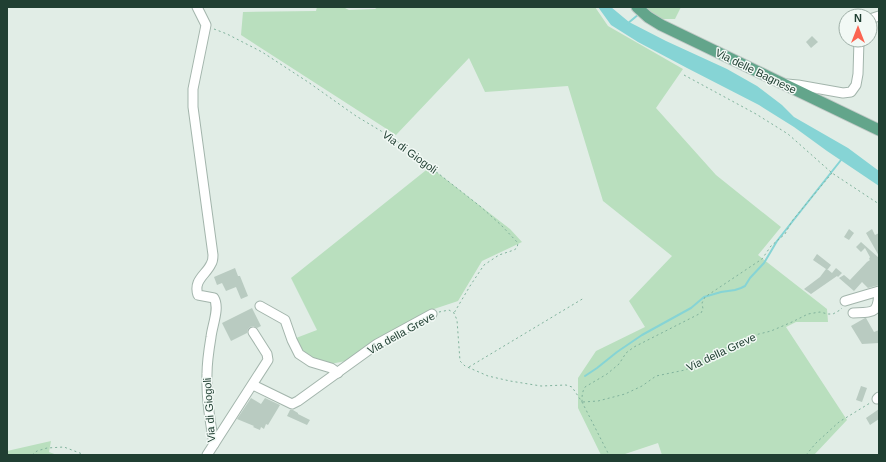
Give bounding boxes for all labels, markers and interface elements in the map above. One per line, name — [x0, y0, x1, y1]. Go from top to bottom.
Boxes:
north arrow — [838, 8, 878, 48]
text: N — [854, 12, 862, 24]
street label: Via delle Bagnese — [714, 46, 798, 96]
street label: Via di Giogoli — [380, 128, 440, 176]
street label: Via della Greve — [365, 310, 437, 356]
street label: Via della Greve — [684, 331, 758, 373]
street label: Via di Giogoli — [201, 377, 217, 443]

